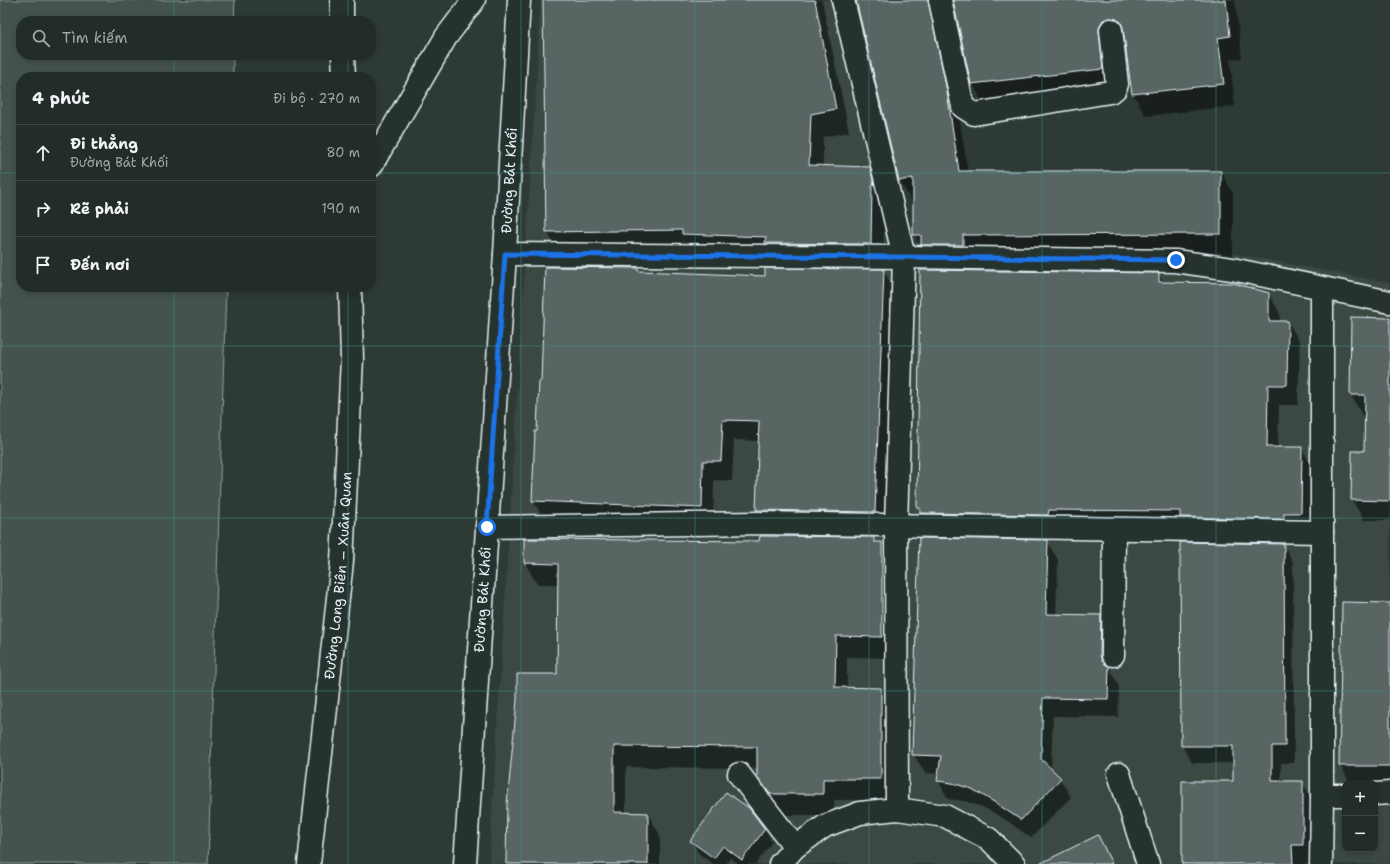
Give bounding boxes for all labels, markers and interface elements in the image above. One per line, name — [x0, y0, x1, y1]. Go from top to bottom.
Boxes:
search box — [16, 16, 376, 60]
icon: search — [30, 27, 52, 49]
text: Tìm kiếm — [62, 28, 127, 48]
text: 4 phút — [32, 87, 90, 109]
text: Đi bộ · 270 m — [273, 90, 360, 107]
street label: Đường Bát Khối — [497, 127, 521, 234]
text: Đi thẳng — [70, 134, 138, 154]
icon: ahead — [32, 142, 54, 164]
text: 80 m — [326, 144, 360, 161]
text: Đường Bát Khối — [70, 154, 168, 171]
icon: right — [32, 198, 54, 220]
text: Rẽ phải — [70, 199, 129, 219]
text: 190 m — [321, 200, 360, 217]
route end — [1167, 251, 1185, 269]
icon: arrive — [32, 254, 54, 276]
text: Đến nơi — [70, 255, 129, 275]
street label: Đường Long Biên – Xuân Quan — [320, 471, 355, 680]
route start — [478, 518, 496, 536]
street label: Đường Bát Khối — [470, 546, 495, 653]
map controls — [1342, 780, 1378, 852]
button: + — [1342, 780, 1378, 816]
button: − — [1342, 816, 1378, 852]

